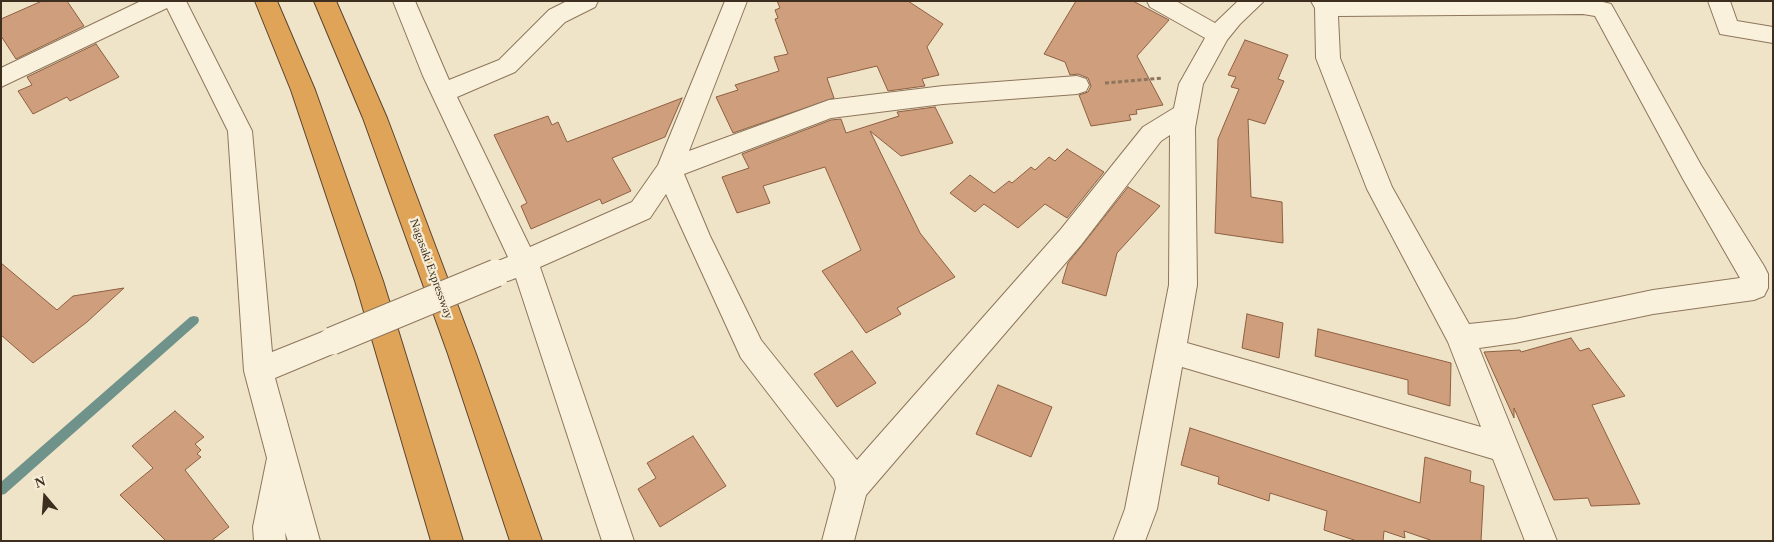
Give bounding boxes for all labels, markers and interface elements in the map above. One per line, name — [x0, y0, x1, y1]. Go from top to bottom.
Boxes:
street label: Nagasaki Expressway — [404, 211, 458, 327]
north arrow — [20, 472, 70, 522]
text: N — [33, 474, 47, 491]

